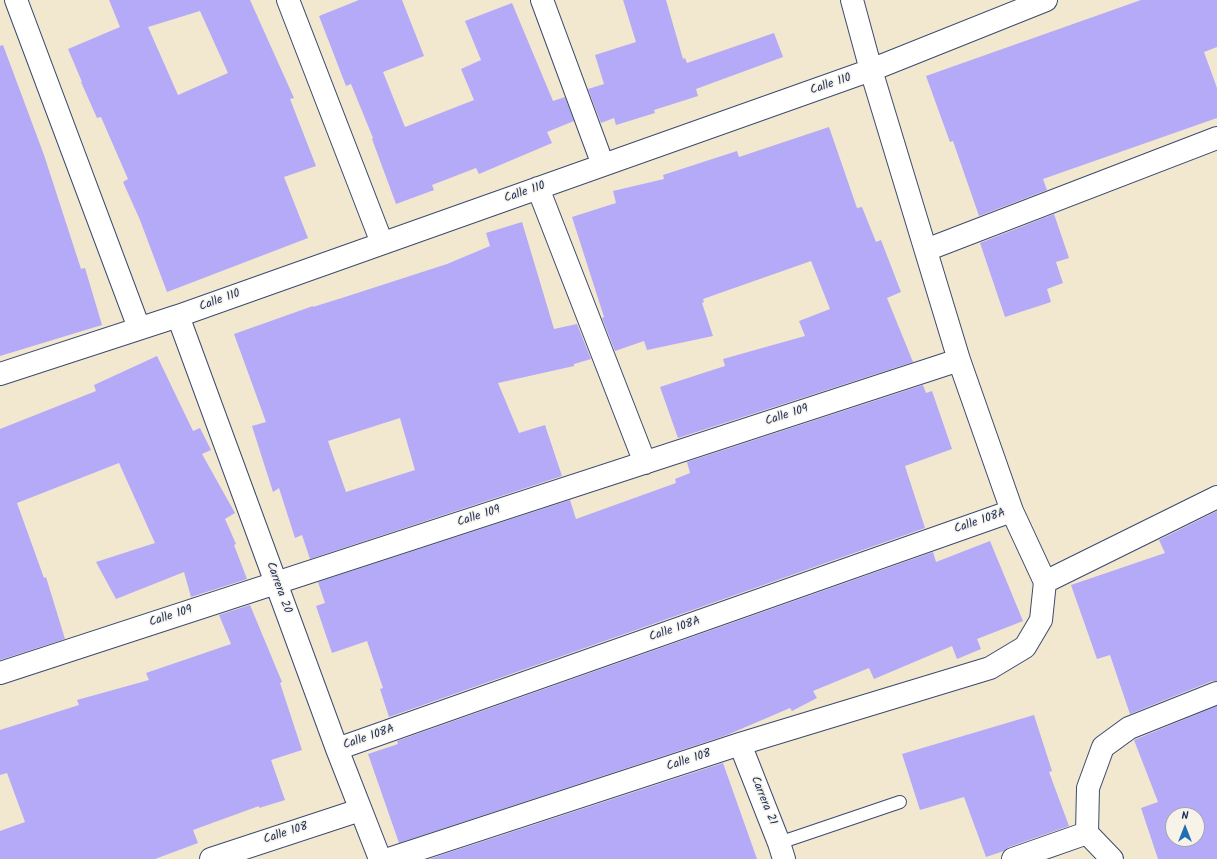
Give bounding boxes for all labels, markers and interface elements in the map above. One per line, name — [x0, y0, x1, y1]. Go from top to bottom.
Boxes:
street label: Calle 110 — [809, 71, 853, 99]
street label: Calle 110 — [503, 179, 547, 207]
street label: Calle 110 — [198, 287, 242, 315]
street label: Calle 109 — [764, 402, 810, 430]
street label: Calle 109 — [456, 503, 502, 531]
street label: Calle 108A — [953, 507, 1007, 537]
street label: Carrera 20 — [262, 560, 294, 616]
street label: Calle 109 — [148, 603, 194, 631]
street label: Calle 108A — [648, 615, 702, 645]
street label: Calle 108A — [342, 723, 396, 753]
street label: Calle 108 — [665, 747, 713, 775]
street label: Carrera 21 — [747, 775, 779, 827]
north arrow — [1165, 807, 1205, 847]
text: N — [1182, 807, 1188, 825]
street label: Calle 108 — [262, 820, 310, 848]

